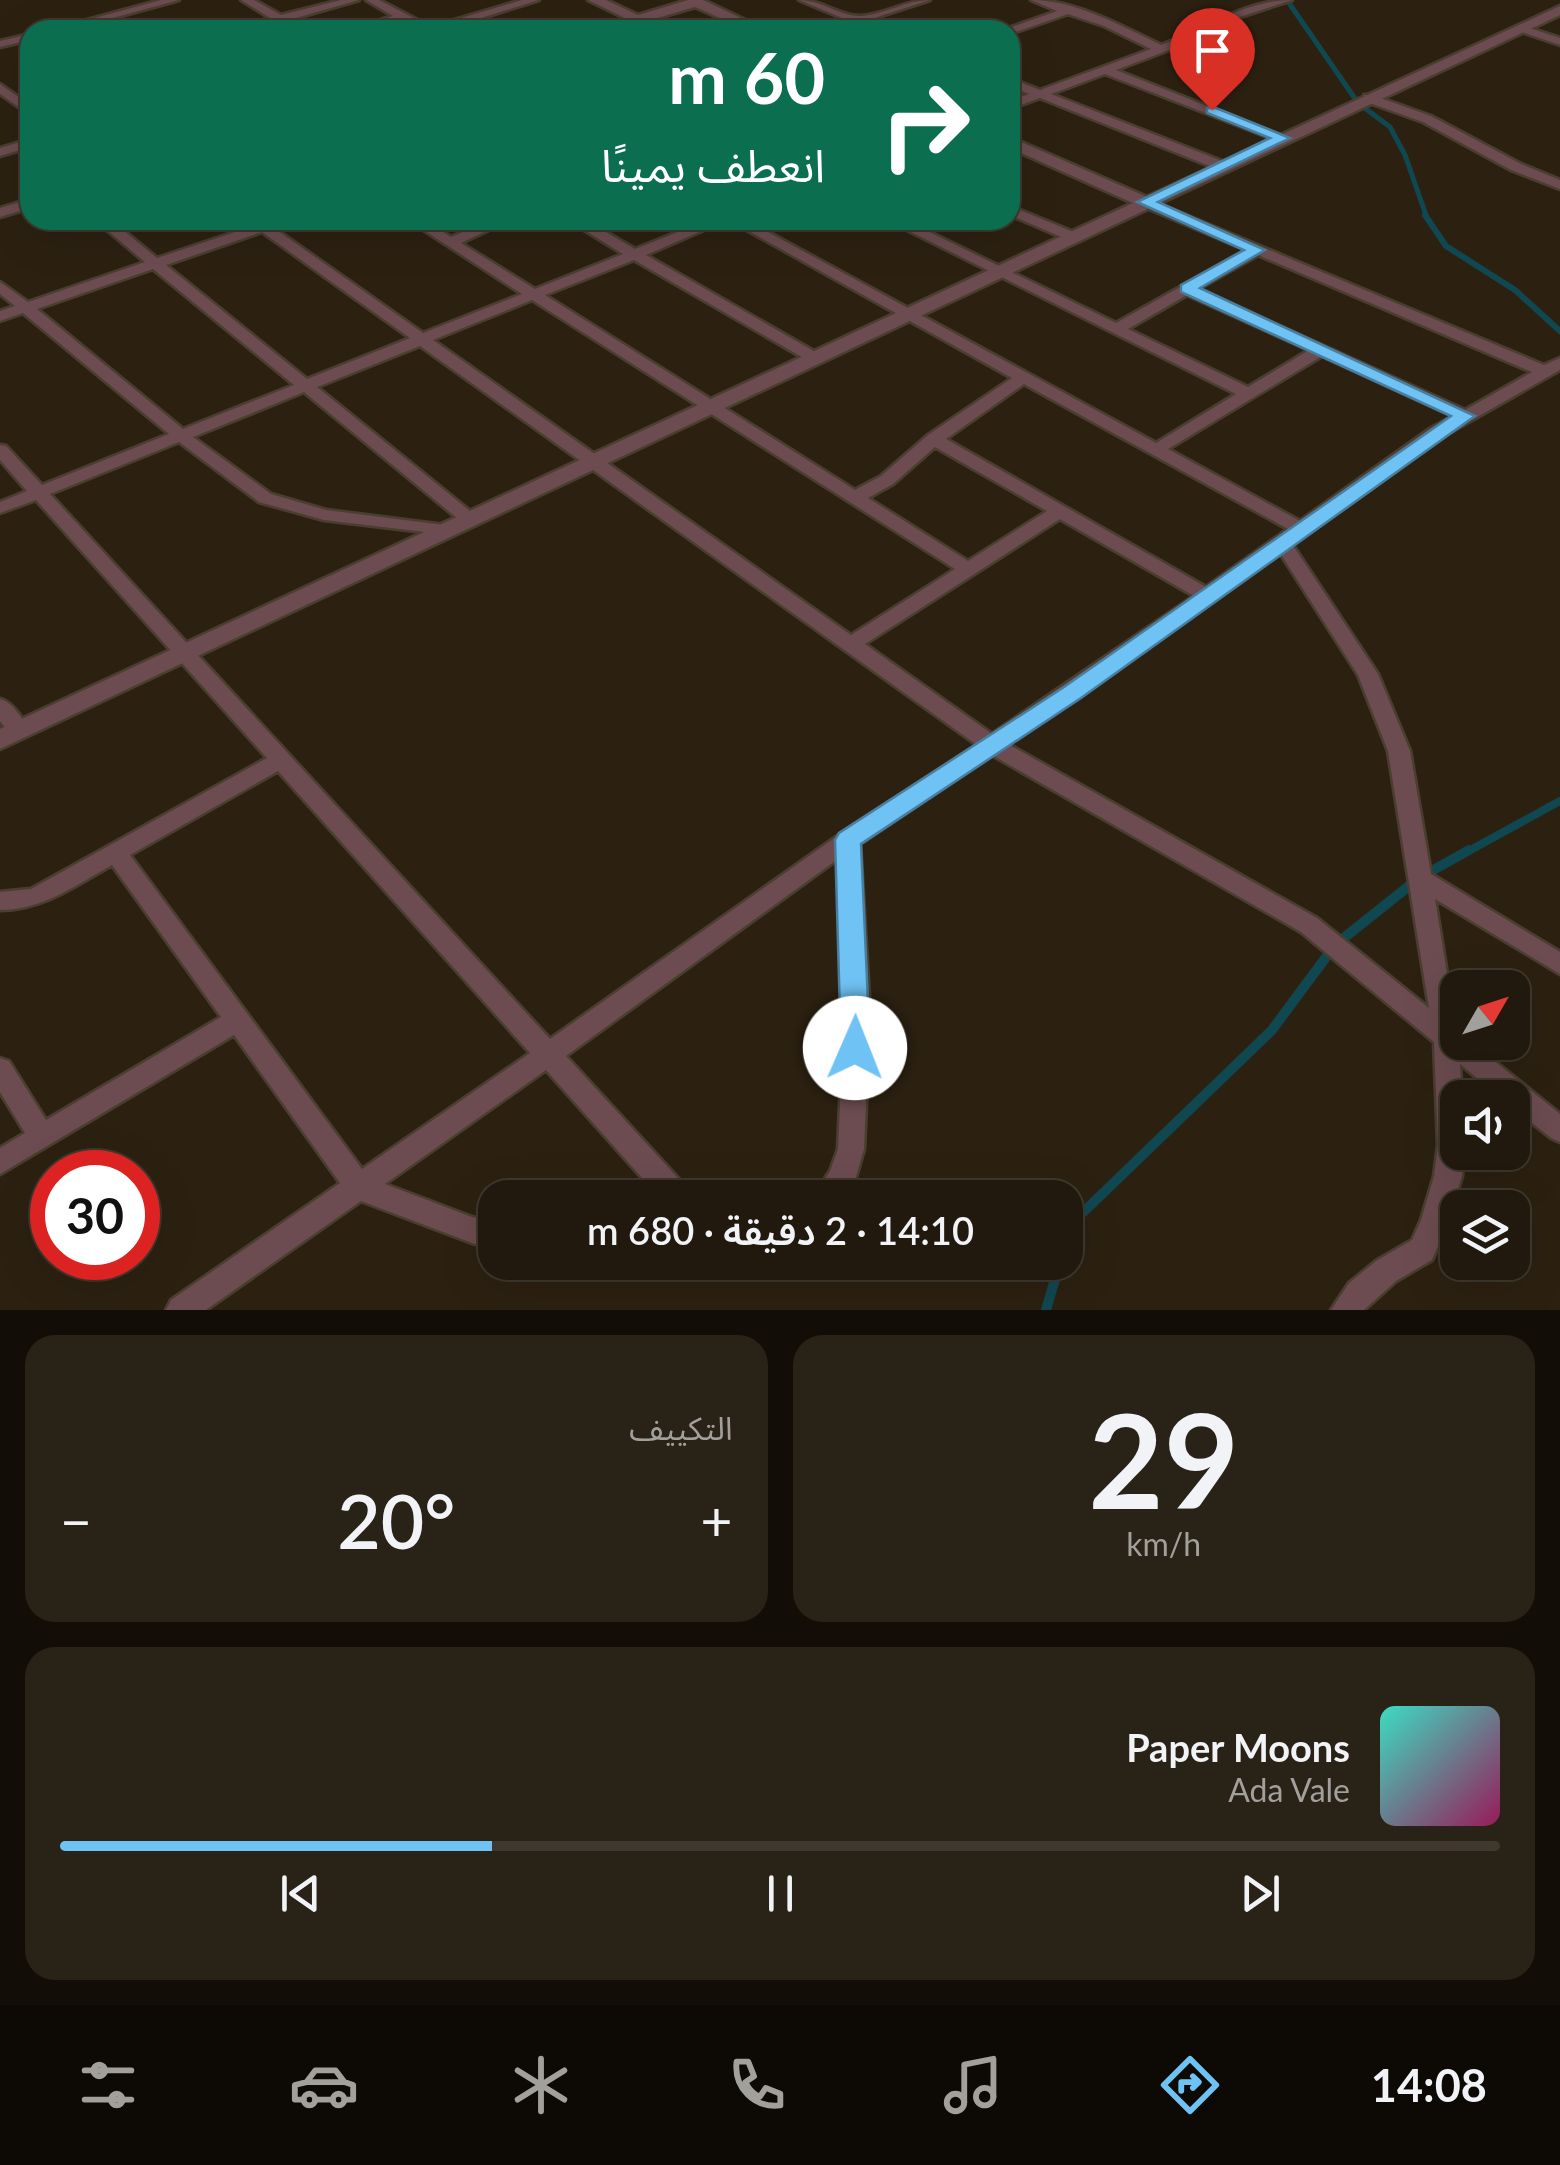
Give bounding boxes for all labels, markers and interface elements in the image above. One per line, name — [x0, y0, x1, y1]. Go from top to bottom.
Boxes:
pin — [1170, 8, 1255, 111]
icon: arrive — [1185, 23, 1240, 78]
text: 60 m — [668, 35, 825, 119]
icon: right — [860, 60, 990, 190]
text: انعطف يمينًا — [601, 138, 825, 192]
north arrow — [1440, 970, 1530, 1060]
map controls — [1440, 970, 1530, 1280]
position arrow — [803, 996, 907, 1100]
button: sound — [1440, 1080, 1530, 1170]
speed limit sign: 30 — [30, 1150, 160, 1280]
button: layers — [1440, 1190, 1530, 1280]
text: 14:10 · 2 دقيقة · 680 m — [587, 1207, 974, 1253]
text: 29 — [1088, 1381, 1239, 1537]
text: التكييف — [629, 1408, 733, 1447]
text: 20° — [337, 1475, 455, 1565]
text: − — [60, 1487, 92, 1553]
text: + — [701, 1487, 733, 1553]
text: km/h — [1126, 1524, 1201, 1563]
text: Paper Moons — [1126, 1724, 1350, 1770]
text: Ada Vale — [1228, 1770, 1350, 1809]
icon: previous — [273, 1866, 328, 1921]
icon: pause — [753, 1866, 808, 1921]
icon: next — [1233, 1866, 1288, 1921]
icon: filters — [73, 2050, 143, 2120]
icon: car — [289, 2050, 359, 2120]
icon: climate — [506, 2050, 576, 2120]
icon: phone — [722, 2050, 792, 2120]
icon: music — [938, 2050, 1008, 2120]
icon: directions — [1155, 2050, 1225, 2120]
text: 14:08 — [1371, 2058, 1487, 2112]

